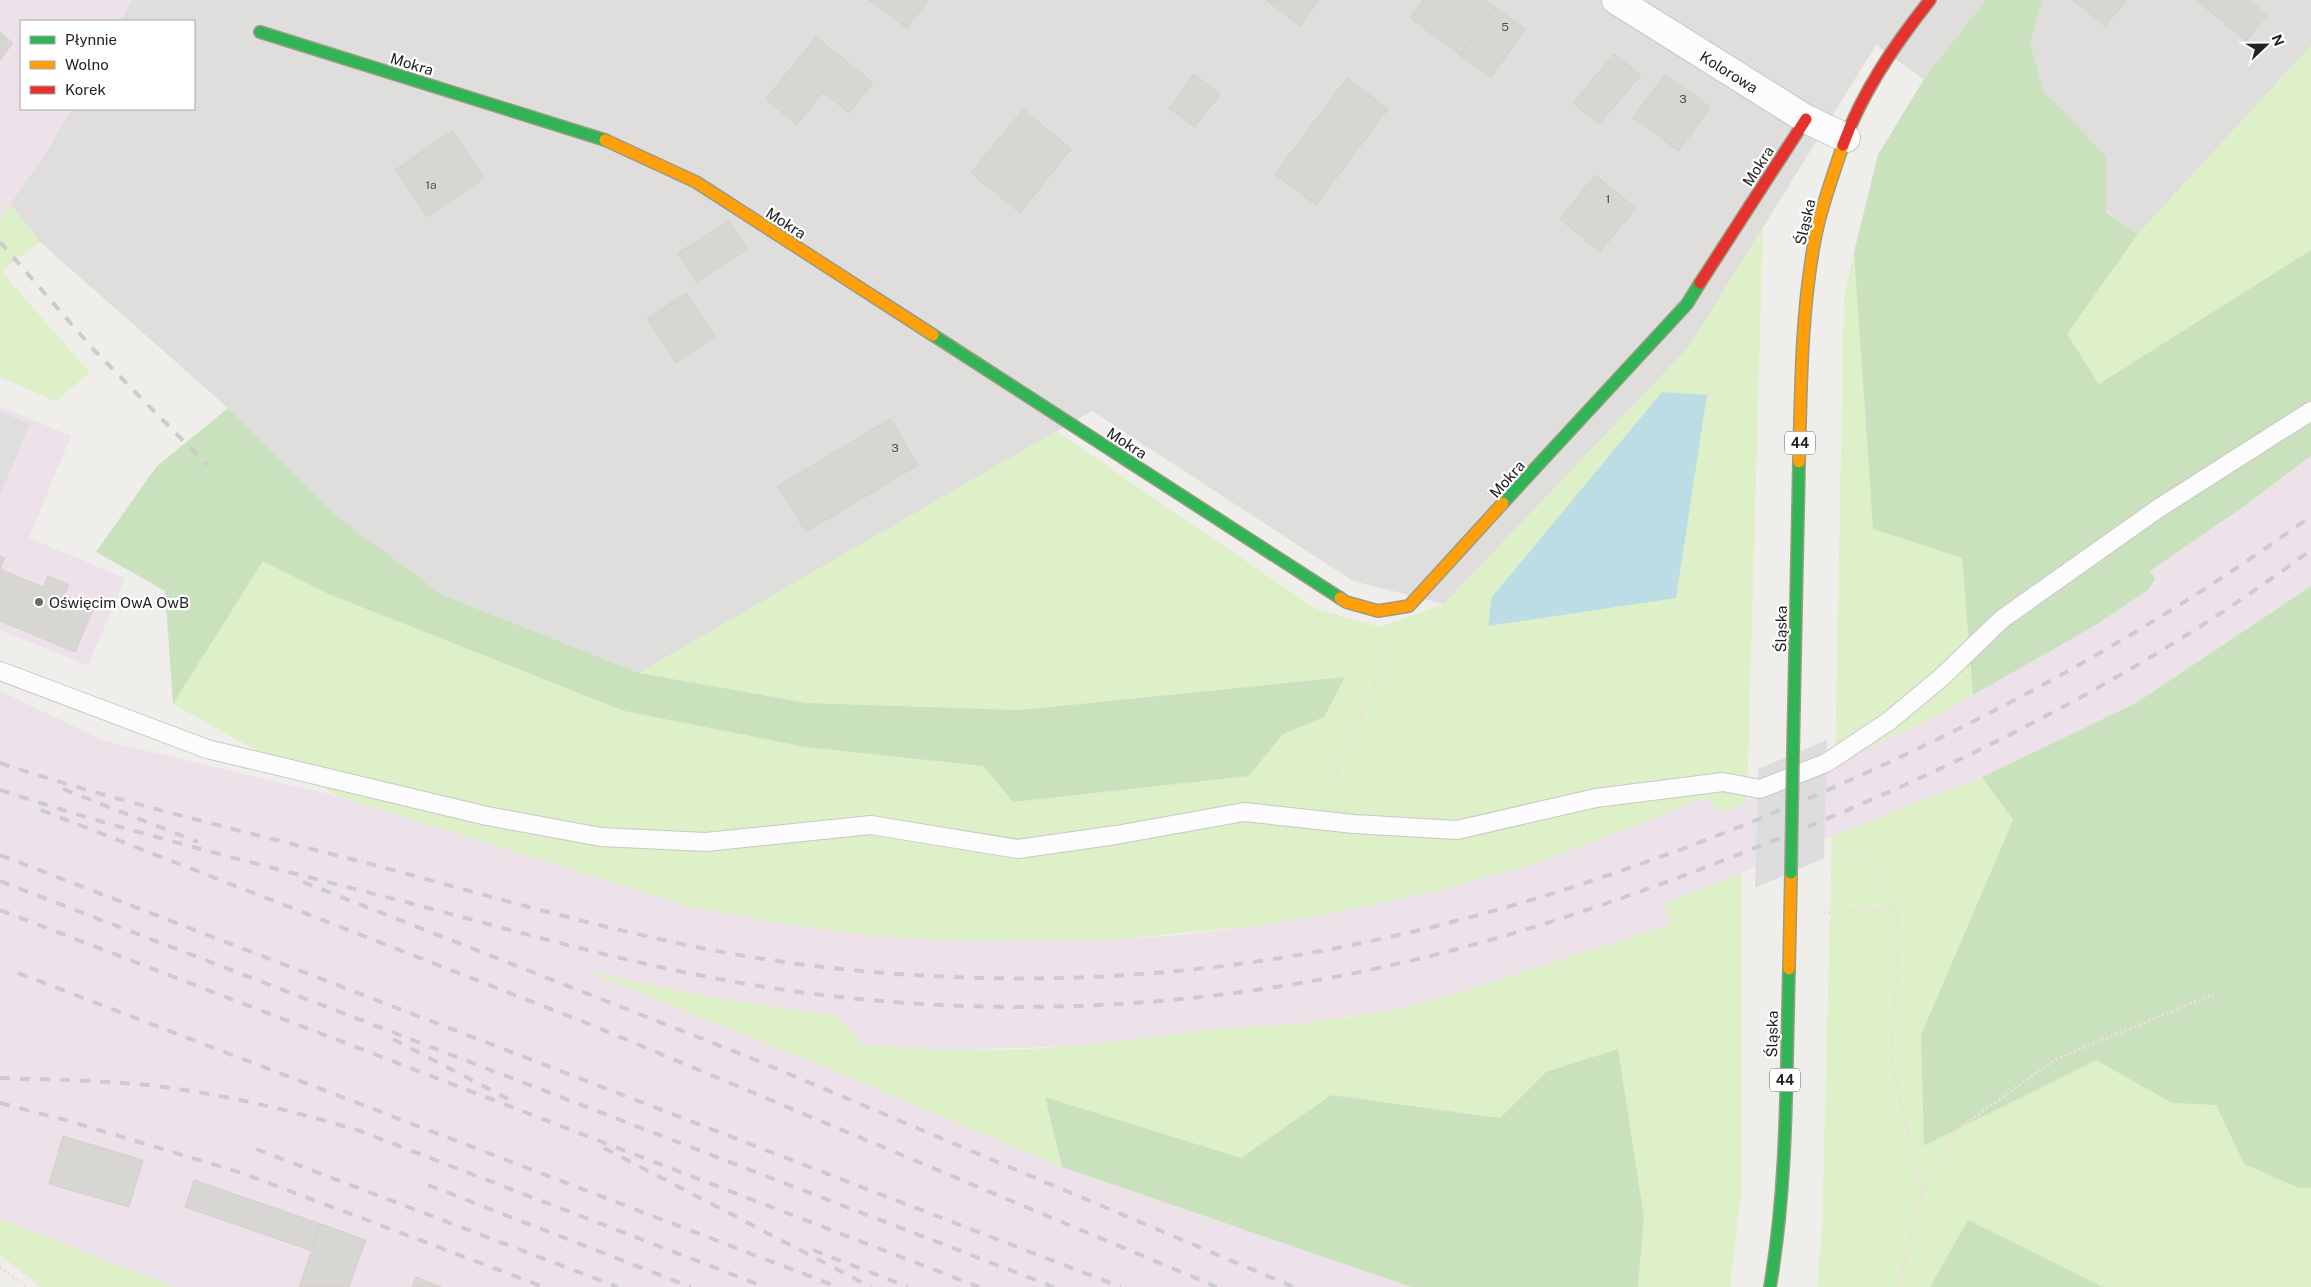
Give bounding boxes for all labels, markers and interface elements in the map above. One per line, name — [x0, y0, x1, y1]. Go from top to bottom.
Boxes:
legend — [20, 20, 195, 110]
house number: 5 — [1501, 20, 1509, 34]
north arrow — [2241, 20, 2291, 70]
text: Płynnie — [65, 31, 117, 48]
text: N — [2269, 32, 2288, 48]
street label: Kolorowa — [1697, 48, 1761, 96]
street label: Mokra — [388, 49, 436, 79]
text: Wolno — [65, 56, 109, 73]
text: Korek — [65, 81, 106, 98]
house number: 3 — [1679, 92, 1687, 106]
street label: Mokra — [1739, 143, 1777, 189]
house number: 1a — [425, 178, 437, 192]
house number: 1 — [1606, 192, 1610, 206]
street label: Śląska — [1790, 197, 1819, 247]
street label: Mokra — [763, 204, 809, 242]
street label: Mokra — [1104, 424, 1150, 462]
road number: 44 — [1785, 432, 1815, 454]
house number: 3 — [891, 441, 899, 455]
street label: Mokra — [1486, 457, 1528, 501]
place label: Oświęcim OwA OwB — [49, 594, 189, 611]
marker: Oświęcim OwA OwB — [33, 596, 45, 608]
street label: Śląska — [1771, 605, 1790, 653]
street label: Śląska — [1762, 1010, 1781, 1058]
road number: 44 — [1770, 1068, 1800, 1092]

